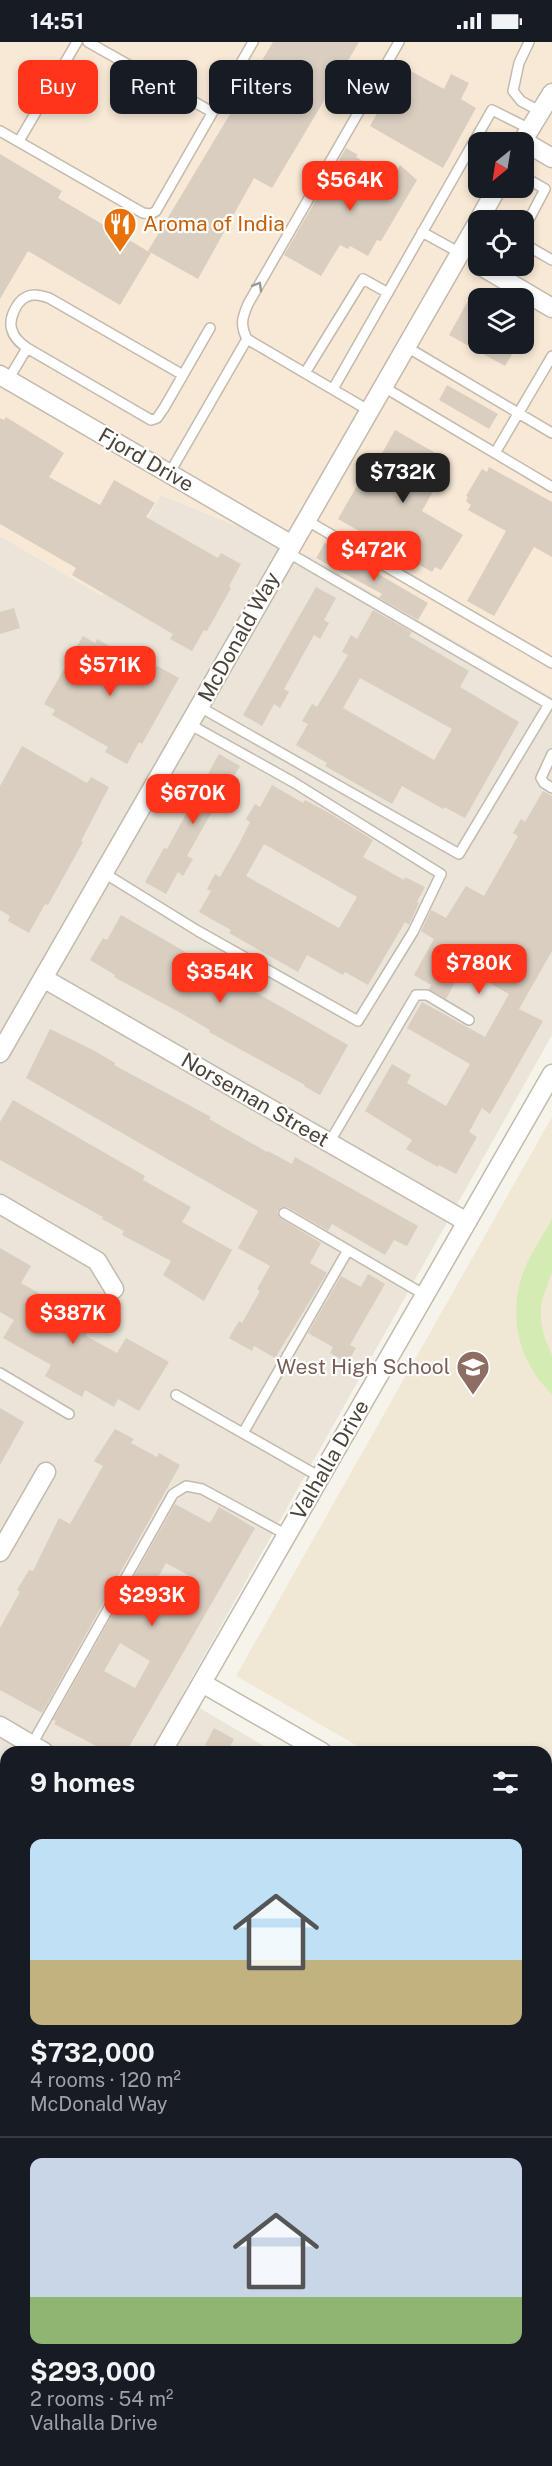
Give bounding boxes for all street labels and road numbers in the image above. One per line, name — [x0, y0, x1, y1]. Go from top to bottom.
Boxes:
street label: Fjord Drive — [94, 422, 198, 497]
street label: McDonald Way — [193, 568, 285, 706]
street label: Norseman Street — [177, 1047, 334, 1152]
street label: Valhalla Drive — [285, 1395, 374, 1524]

